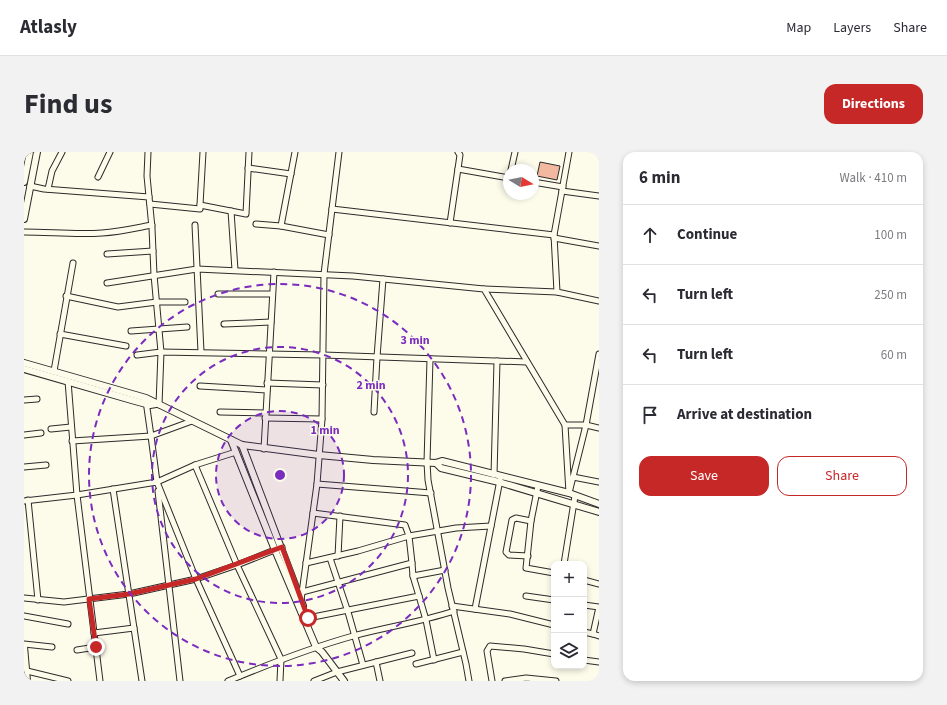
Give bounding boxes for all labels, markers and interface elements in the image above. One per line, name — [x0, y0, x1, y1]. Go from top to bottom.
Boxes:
text: Atlasly — [20, 14, 77, 41]
text: Map — [786, 18, 811, 38]
text: Layers — [833, 18, 871, 38]
text: Share — [893, 18, 927, 38]
text: Find us — [24, 84, 112, 124]
button: Directions — [824, 84, 923, 124]
north arrow — [503, 164, 539, 200]
text: 6 min — [639, 166, 680, 190]
text: Walk · 410 m — [839, 169, 907, 187]
icon: ahead — [639, 224, 661, 246]
text: Continue — [677, 224, 737, 245]
text: 100 m — [874, 226, 907, 244]
icon: left — [639, 284, 661, 306]
text: Turn left — [677, 284, 733, 305]
text: 250 m — [874, 286, 907, 304]
text: 3 min — [400, 332, 430, 349]
icon: left — [639, 344, 661, 366]
text: Turn left — [677, 344, 733, 365]
text: 60 m — [881, 346, 907, 364]
text: 2 min — [356, 377, 386, 394]
icon: arrive — [639, 404, 661, 426]
text: Arrive at destination — [677, 404, 812, 425]
text: 1 min — [310, 422, 340, 439]
button: Save — [639, 456, 769, 496]
button: Share — [777, 456, 907, 496]
centre of rings — [273, 468, 287, 482]
map controls — [551, 561, 587, 669]
button: + — [551, 561, 587, 597]
button: − — [551, 597, 587, 633]
route start — [299, 609, 317, 627]
button: layers — [551, 633, 587, 669]
route end — [87, 638, 105, 656]

